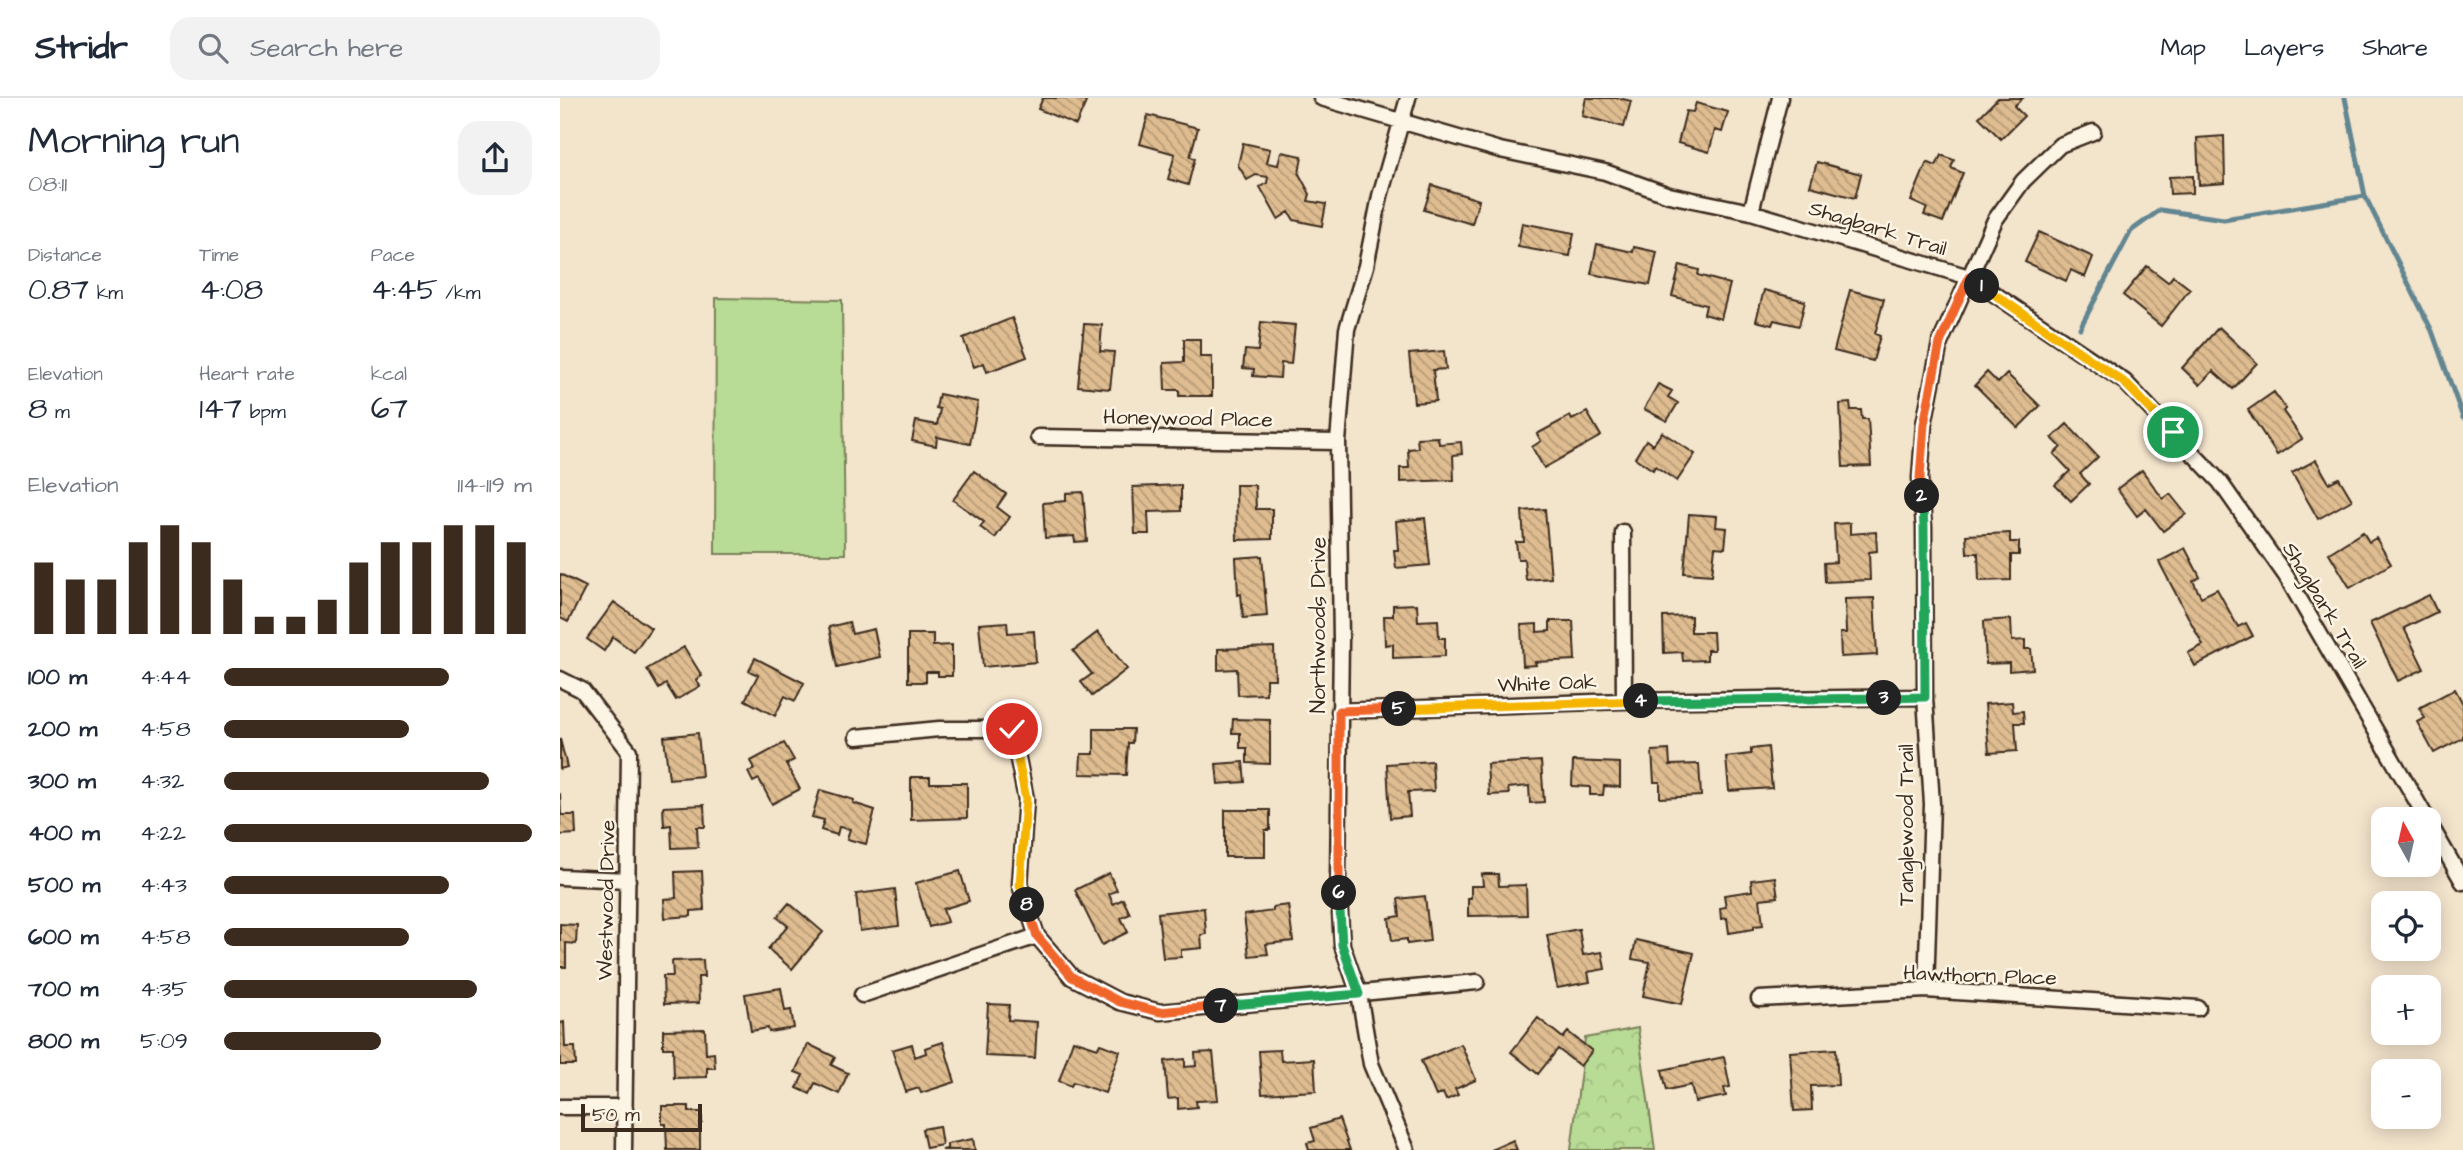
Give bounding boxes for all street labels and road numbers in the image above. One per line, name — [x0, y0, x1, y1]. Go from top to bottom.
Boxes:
street label: Shagbark Trail — [1805, 194, 1950, 265]
street label: Honeywood Place — [1103, 403, 1273, 436]
street label: Northwoods Drive — [1304, 537, 1333, 713]
street label: Shagbark Trail — [2274, 537, 2374, 675]
street label: White Oak — [1497, 667, 1597, 700]
street label: Tanglewood Trail — [1892, 744, 1923, 906]
street label: Westwood Drive — [591, 819, 622, 981]
street label: Hawthorn Place — [1903, 958, 2057, 993]

